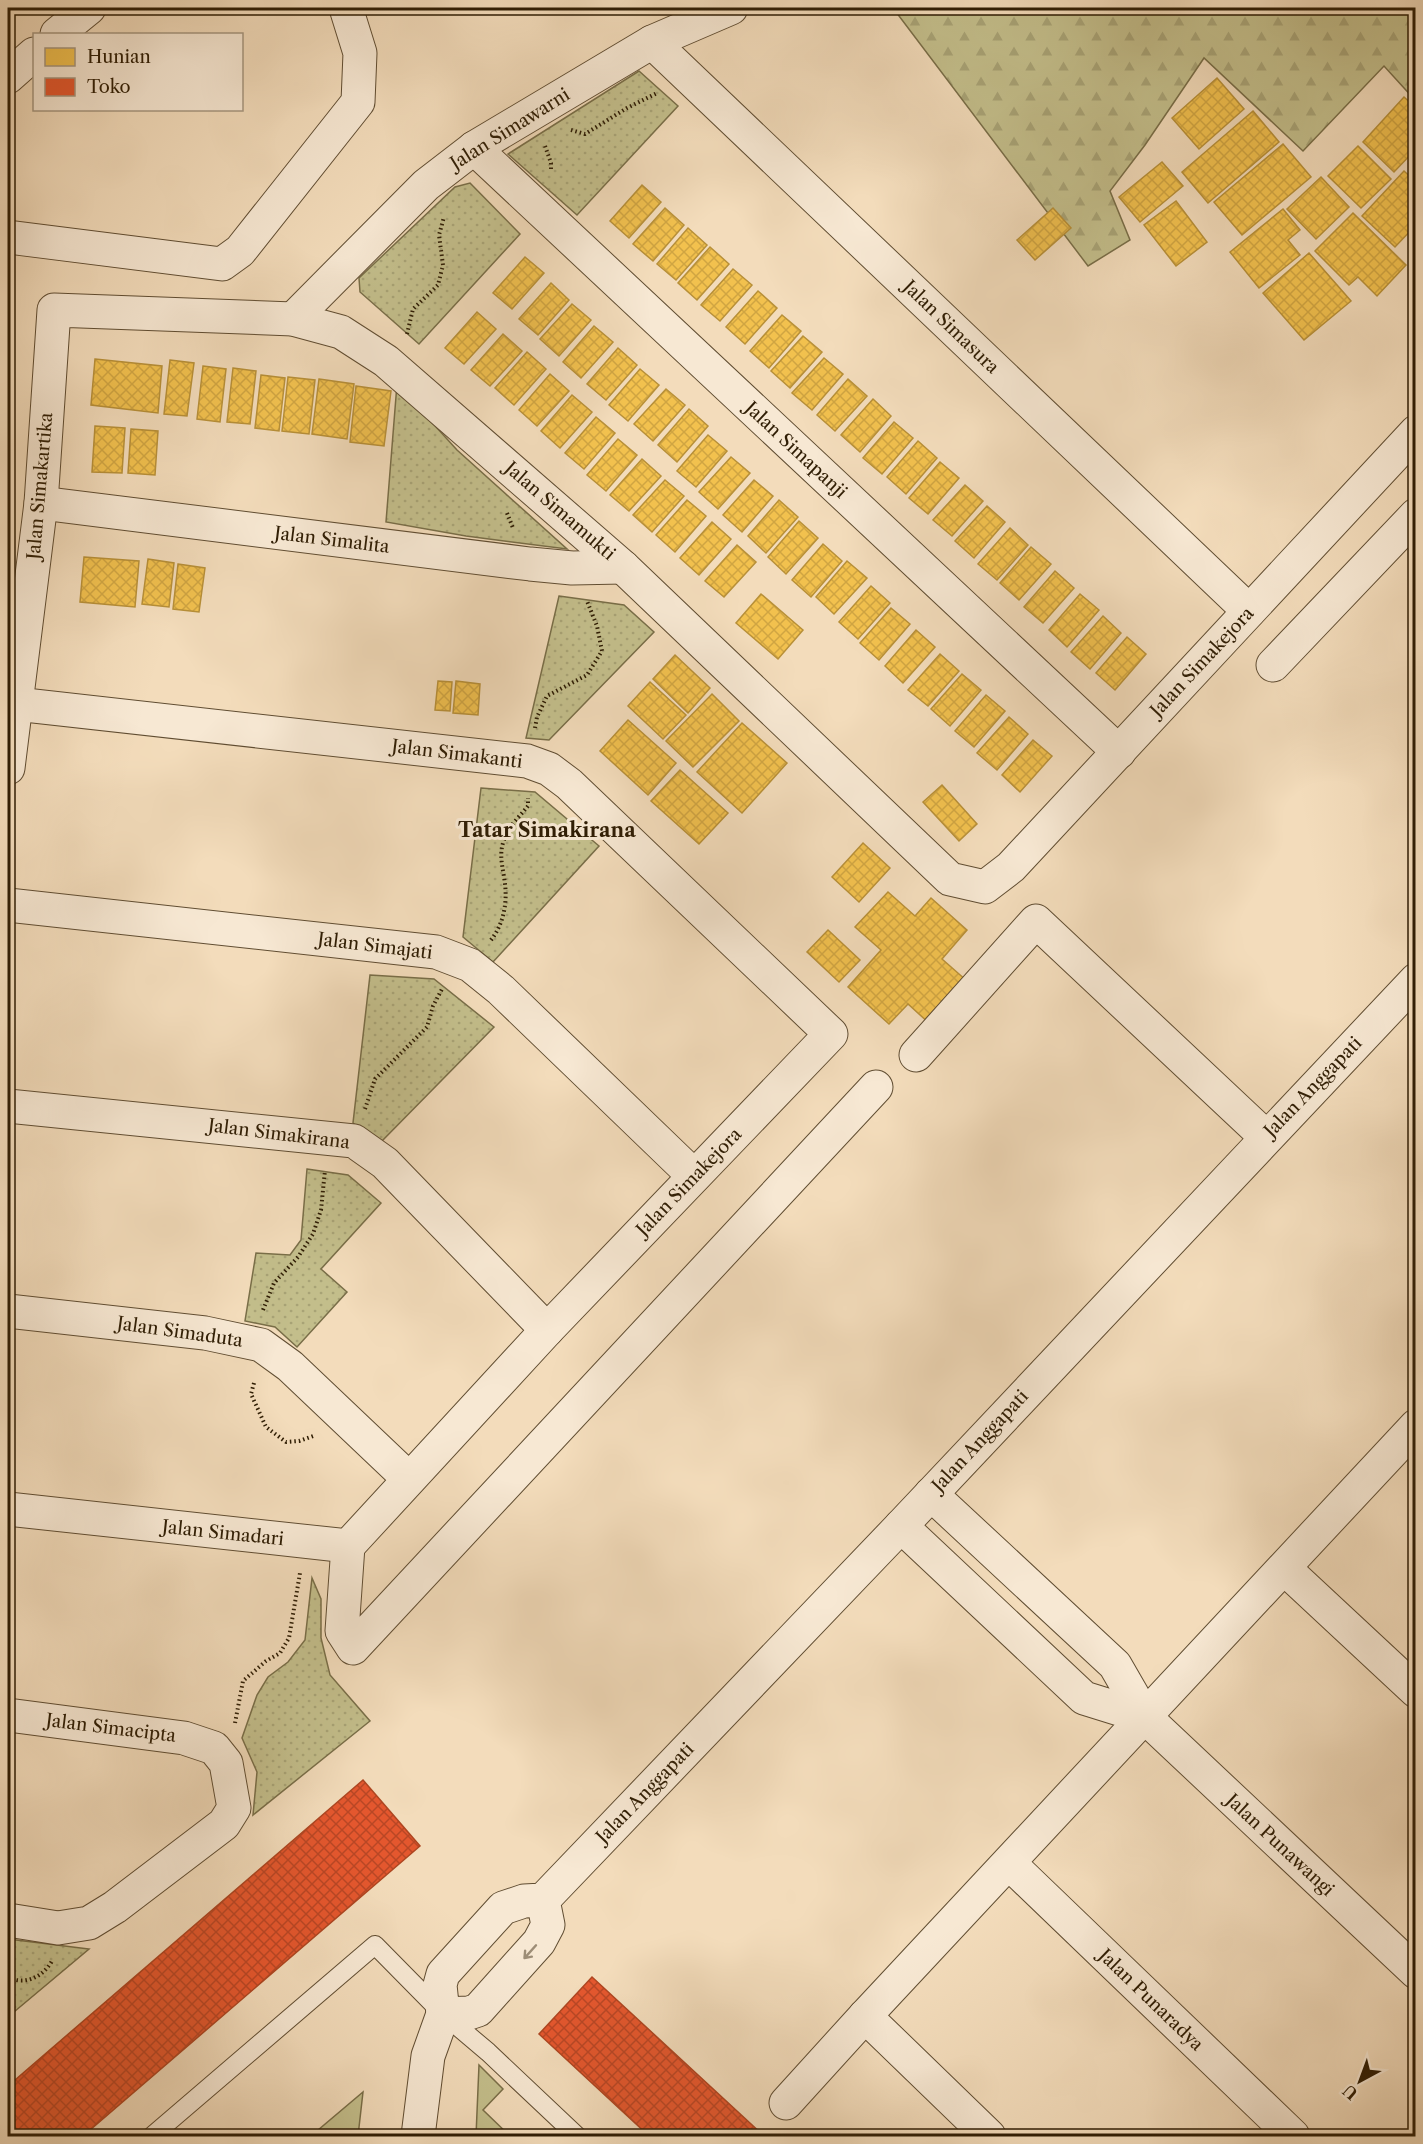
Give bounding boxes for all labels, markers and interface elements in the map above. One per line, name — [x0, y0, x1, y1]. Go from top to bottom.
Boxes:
legend — [33, 33, 243, 111]
text: Hunian — [87, 46, 151, 68]
text: Toko — [87, 76, 131, 98]
street label: Jalan Simawarni — [444, 83, 574, 176]
street label: Jalan Simasura — [896, 274, 1004, 379]
street label: Jalan Simapanji — [738, 395, 852, 503]
street label: Jalan Simakartika — [22, 411, 57, 563]
street label: Jalan Simamukti — [498, 455, 620, 565]
street label: Jalan Simalita — [270, 522, 391, 558]
street label: Jalan Simakejora — [1143, 602, 1259, 724]
street label: Jalan Simakanti — [387, 735, 524, 773]
district label: Tatar Simakirana — [458, 818, 636, 842]
street label: Jalan Simajati — [313, 928, 434, 964]
street label: Jalan Anggapati — [1257, 1032, 1367, 1144]
street label: Jalan Simakirana — [204, 1114, 352, 1154]
street label: Jalan Simakejora — [630, 1123, 747, 1243]
street label: Jalan Simaduta — [113, 1312, 245, 1352]
street label: Jalan Anggapati — [925, 1385, 1033, 1499]
street label: Jalan Simadari — [158, 1515, 286, 1550]
street label: Jalan Simacipta — [42, 1709, 178, 1747]
street label: Jalan Anggapati — [589, 1738, 699, 1850]
street label: Jalan Punawangi — [1219, 1787, 1339, 1901]
street label: Jalan Punaradya — [1092, 1942, 1208, 2056]
one-way arrow — [523, 1945, 537, 1960]
north arrow — [1330, 2051, 1390, 2111]
text: U — [1339, 2081, 1362, 2104]

